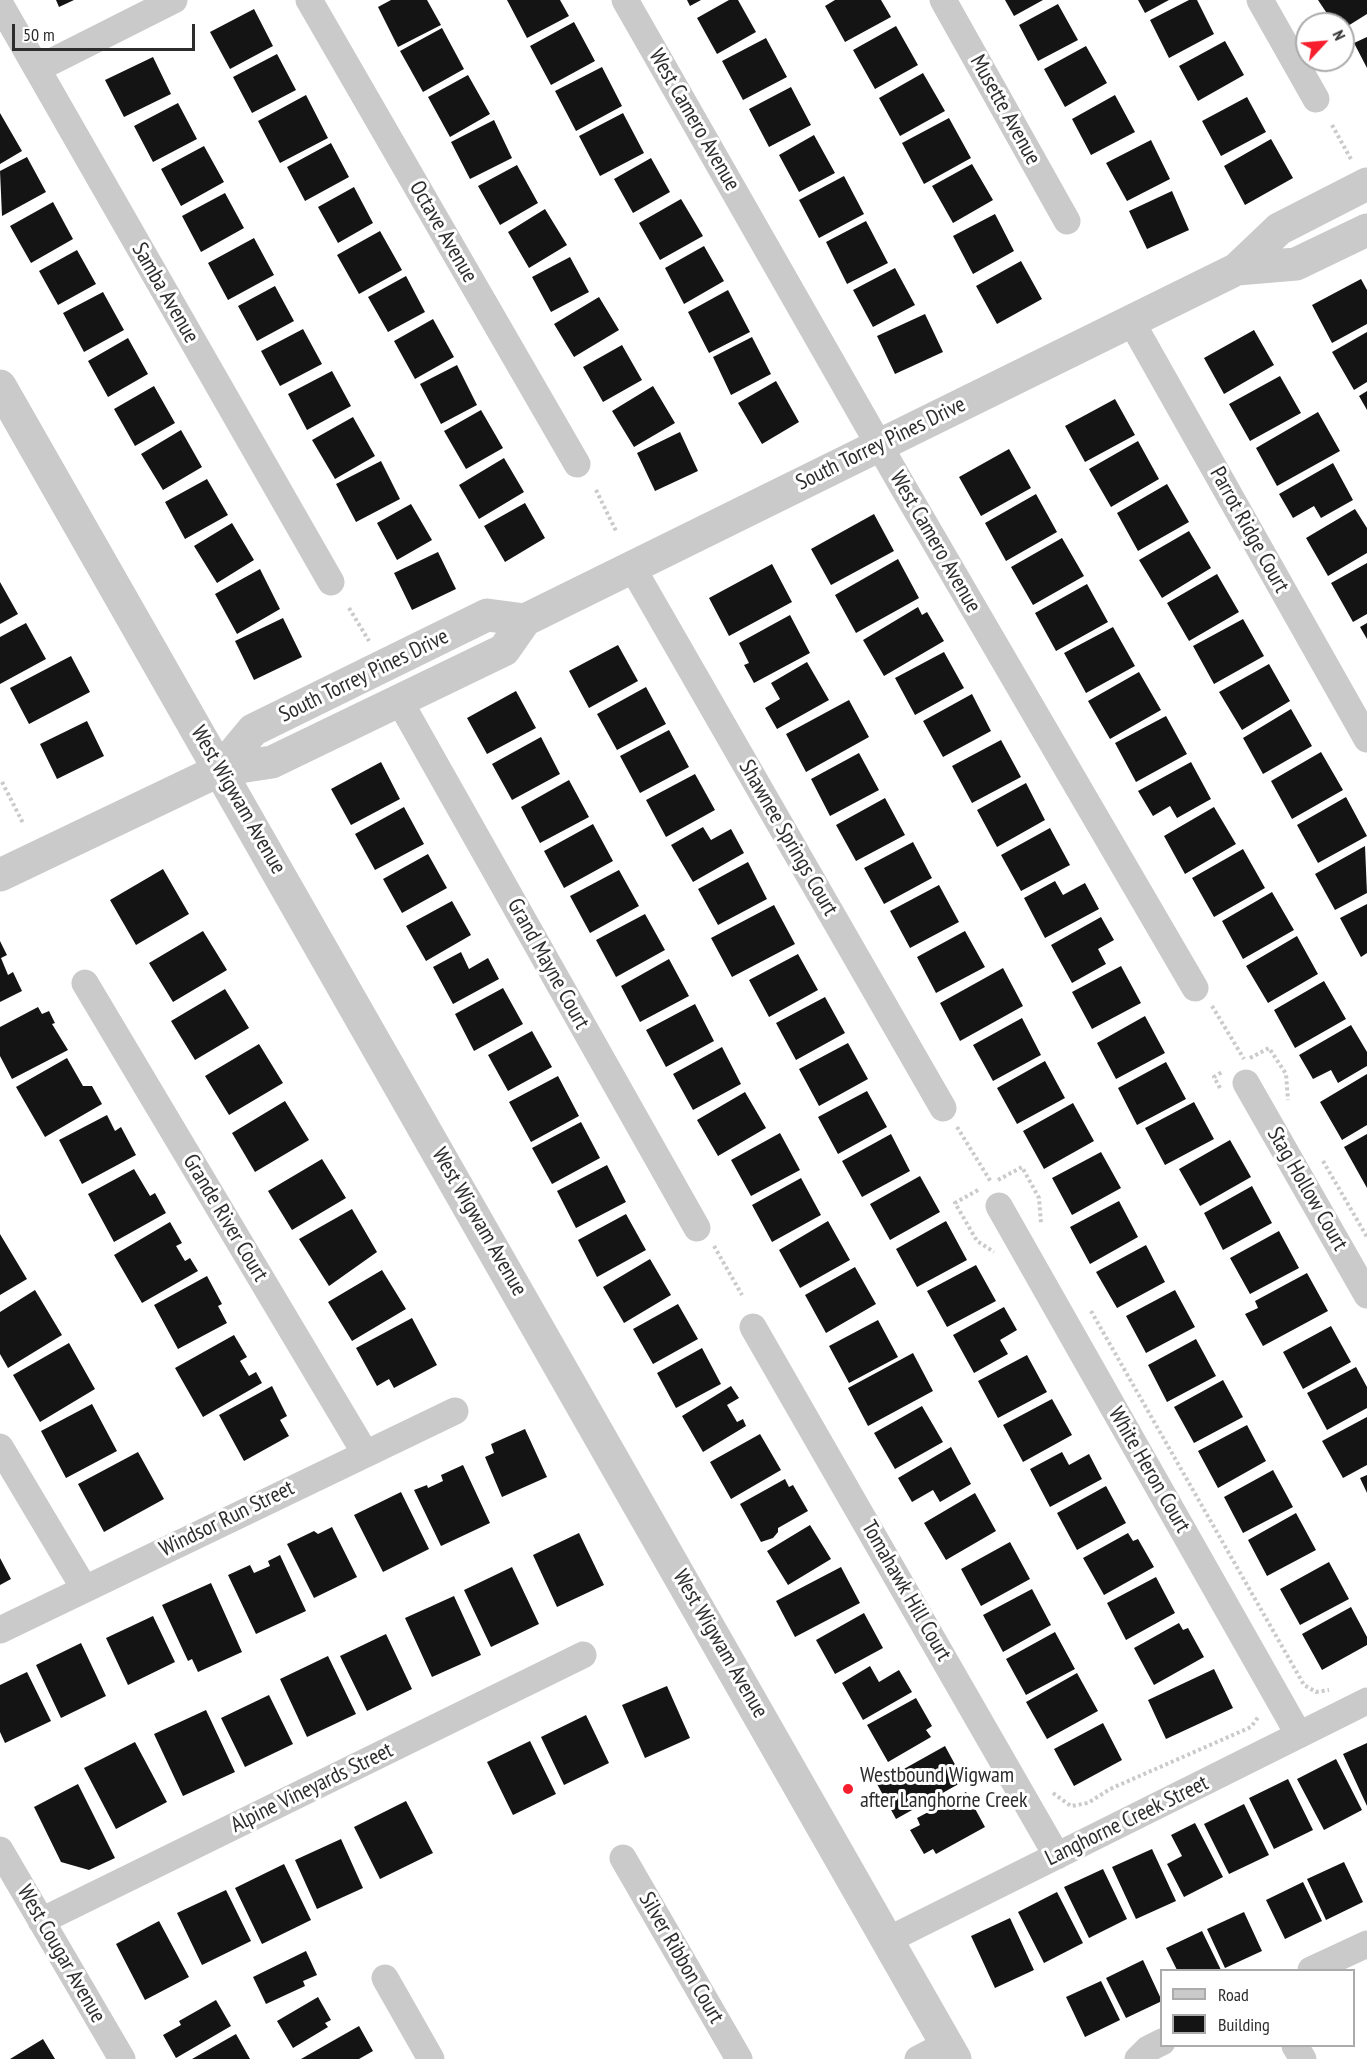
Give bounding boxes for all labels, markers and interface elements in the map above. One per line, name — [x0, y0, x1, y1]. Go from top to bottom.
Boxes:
scale bar — [15, 12, 198, 50]
north arrow — [1295, 12, 1355, 72]
text: 50 m — [23, 23, 55, 46]
text: N — [1328, 27, 1350, 43]
street label: West Camero Avenue — [643, 45, 745, 195]
street label: Musette Avenue — [964, 51, 1046, 169]
street label: Octave Avenue — [403, 177, 483, 287]
street label: Samba Avenue — [126, 238, 204, 348]
street label: South Torrey Pines Drive — [792, 392, 970, 496]
street label: Parrot Ridge Court — [1204, 463, 1294, 597]
street label: West Camero Avenue — [884, 467, 986, 617]
street label: South Torrey Pines Drive — [275, 624, 453, 728]
street label: West Wigwam Avenue — [185, 721, 291, 879]
street label: Shawnee Springs Court — [733, 755, 843, 921]
street label: Grand Mayne Court — [501, 894, 595, 1034]
street label: Stag Hollow Court — [1261, 1123, 1353, 1255]
street label: West Wigwam Avenue — [426, 1143, 532, 1301]
street label: Grande River Court — [177, 1150, 273, 1286]
street label: White Heron Court — [1102, 1402, 1196, 1538]
street label: Windsor Run Street — [155, 1475, 299, 1563]
street label: Tomahawk Hill Court — [855, 1516, 957, 1666]
street label: West Wigwam Avenue — [667, 1565, 773, 1723]
street label: Alpine Vineyards Street — [227, 1737, 397, 1839]
place label: Westbound Wigwam after Langhorne Creek — [860, 1763, 1028, 1814]
street label: Langhorne Creek Street — [1041, 1770, 1213, 1872]
marker: Westbound Wigwam after Langhorne Creek — [841, 1782, 855, 1796]
street label: West Cougar Avenue — [11, 1881, 111, 2027]
street label: Silver Ribbon Court — [633, 1888, 729, 2028]
legend — [1160, 1969, 1355, 2047]
text: Road — [1218, 1983, 1249, 2006]
text: Building — [1218, 2013, 1270, 2036]

